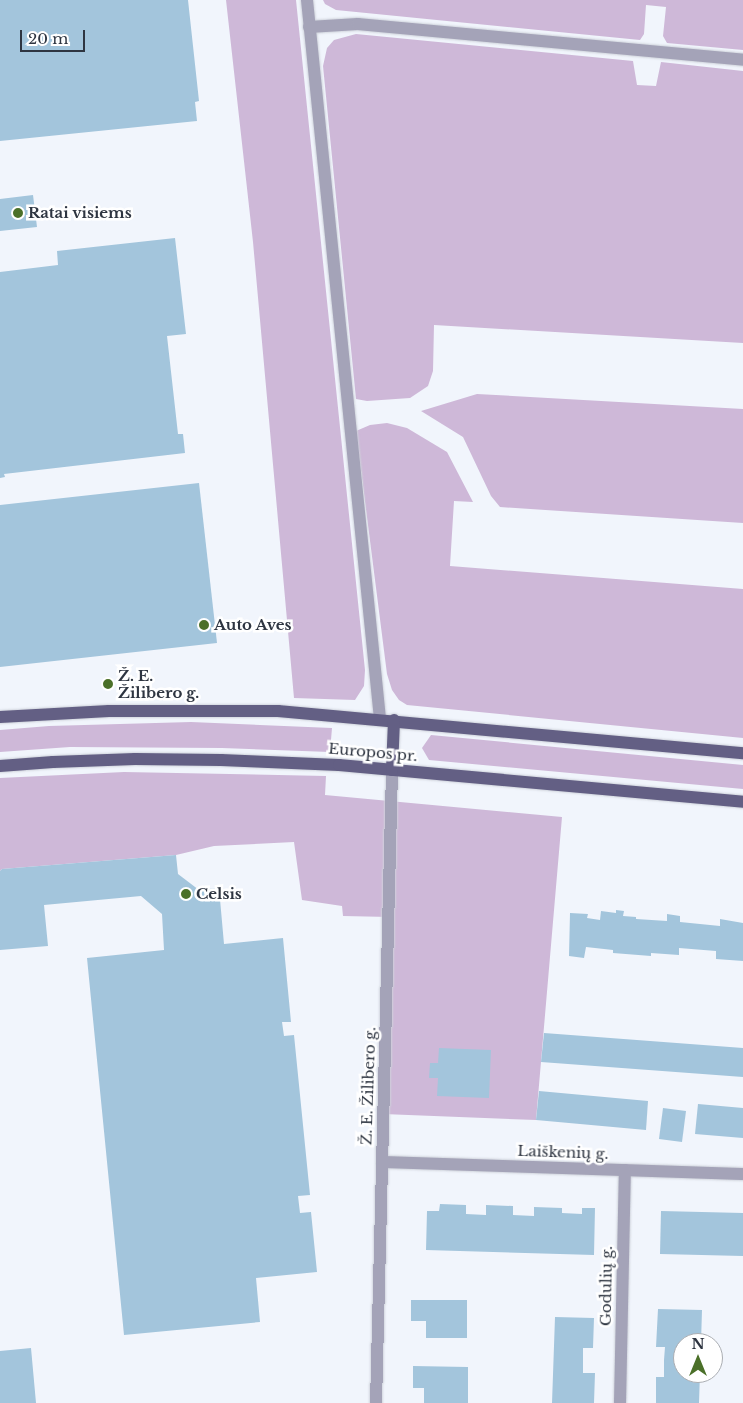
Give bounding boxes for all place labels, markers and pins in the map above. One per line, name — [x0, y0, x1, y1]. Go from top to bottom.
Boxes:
place label: Ratai visiems — [28, 204, 132, 222]
marker: Ratai visiems — [12, 207, 24, 219]
place label: Auto Aves — [214, 616, 292, 634]
marker: Auto Aves — [198, 619, 210, 631]
place label: Ž. E. Žilibero g. — [118, 666, 199, 701]
marker: Ž. E. Žilibero g. — [102, 678, 114, 690]
place label: Celsis — [196, 885, 242, 903]
marker: Celsis — [180, 888, 192, 900]

